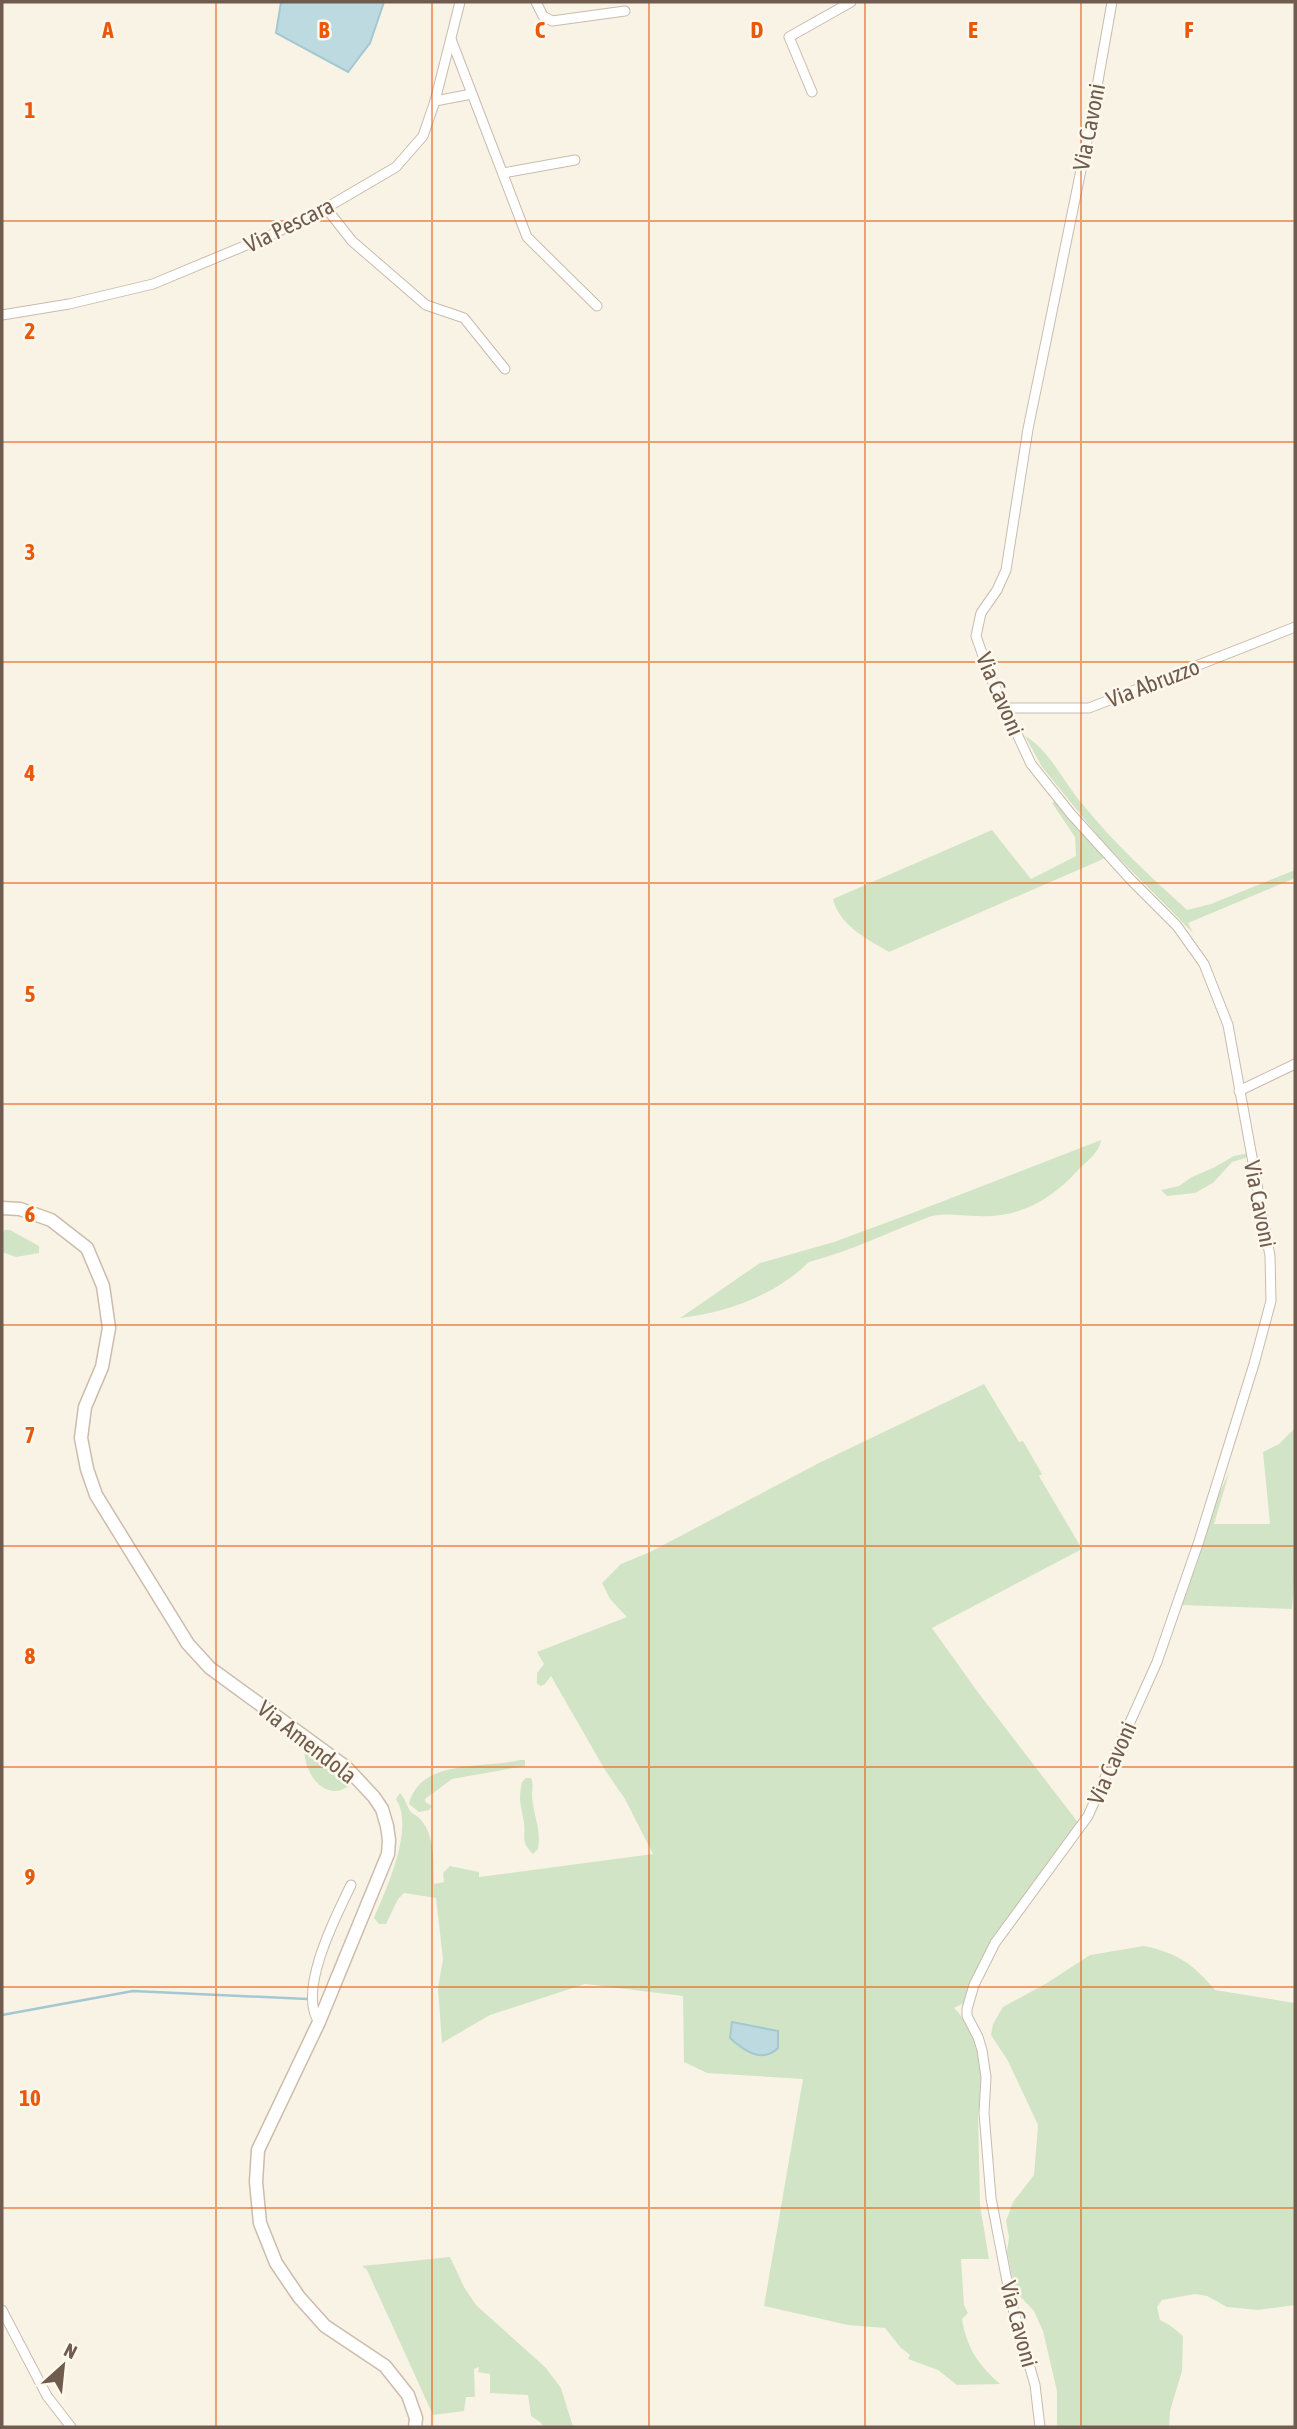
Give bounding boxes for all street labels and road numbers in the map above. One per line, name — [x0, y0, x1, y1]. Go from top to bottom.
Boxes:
street label: Via Cavoni — [1068, 81, 1110, 173]
street label: Via Pescara — [240, 192, 338, 258]
street label: Via Cavoni — [971, 648, 1029, 740]
street label: Via Abruzzo — [1103, 653, 1203, 713]
street label: Via Cavoni — [1239, 1158, 1281, 1250]
street label: Via Amendola — [252, 1695, 362, 1789]
street label: Via Cavoni — [1082, 1718, 1142, 1808]
street label: Via Cavoni — [995, 2278, 1043, 2370]

